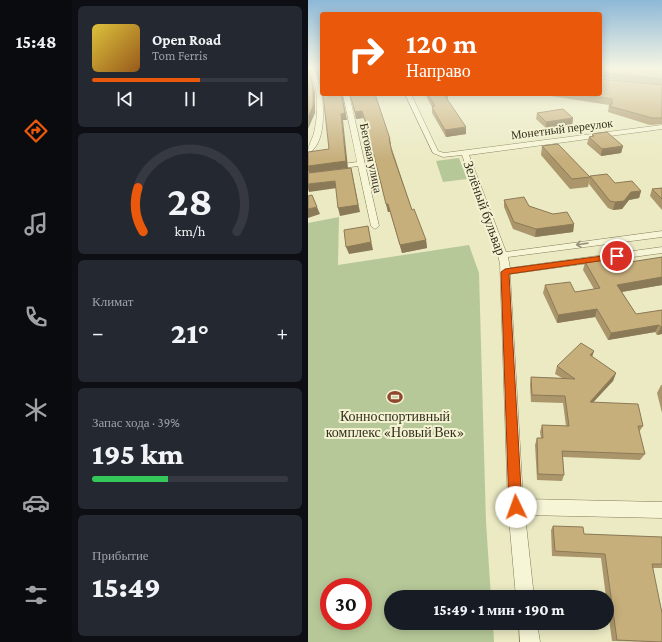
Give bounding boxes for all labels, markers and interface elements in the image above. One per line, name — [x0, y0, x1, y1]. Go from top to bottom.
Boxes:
icon: right — [340, 28, 392, 80]
text: 120 m — [406, 28, 477, 59]
text: 15:48 — [16, 32, 56, 52]
text: Open Road — [152, 32, 221, 48]
text: Tom Ferris — [152, 48, 207, 63]
text: Направо — [406, 61, 471, 81]
icon: previous — [114, 88, 136, 110]
icon: pause — [179, 88, 201, 110]
icon: next — [244, 88, 266, 110]
street label: Монетный переулок — [510, 116, 614, 142]
icon: directions — [22, 117, 50, 145]
street label: Беговая улица — [357, 122, 385, 195]
street label: Зелёный бульвар — [460, 159, 510, 257]
text: 28 — [167, 178, 213, 224]
icon: music — [22, 210, 50, 238]
text: km/h — [175, 222, 206, 238]
pin — [600, 239, 634, 273]
one-way arrow — [576, 240, 589, 248]
icon: arrive — [606, 245, 628, 267]
text: Климат — [92, 294, 133, 309]
icon: phone — [22, 303, 50, 331]
text: 21° — [171, 316, 209, 349]
text: − — [92, 320, 104, 345]
text: + — [276, 320, 288, 345]
sports icon: Конноспортивный комплекс «Новый Век» — [386, 388, 404, 406]
icon: climate — [22, 396, 50, 424]
place label: Конноспортивный комплекс «Новый Век» — [326, 408, 464, 440]
text: Запас хода · 39% — [92, 415, 180, 430]
text: 195 km — [92, 437, 184, 470]
position arrow — [495, 486, 537, 528]
icon: car — [22, 489, 50, 517]
text: Прибытие — [92, 548, 149, 563]
text: 15:49 — [92, 570, 161, 603]
speed limit sign: 30 — [320, 578, 372, 630]
icon: filters — [22, 581, 50, 609]
text: 15:49 · 1 мин · 190 m — [434, 602, 565, 618]

